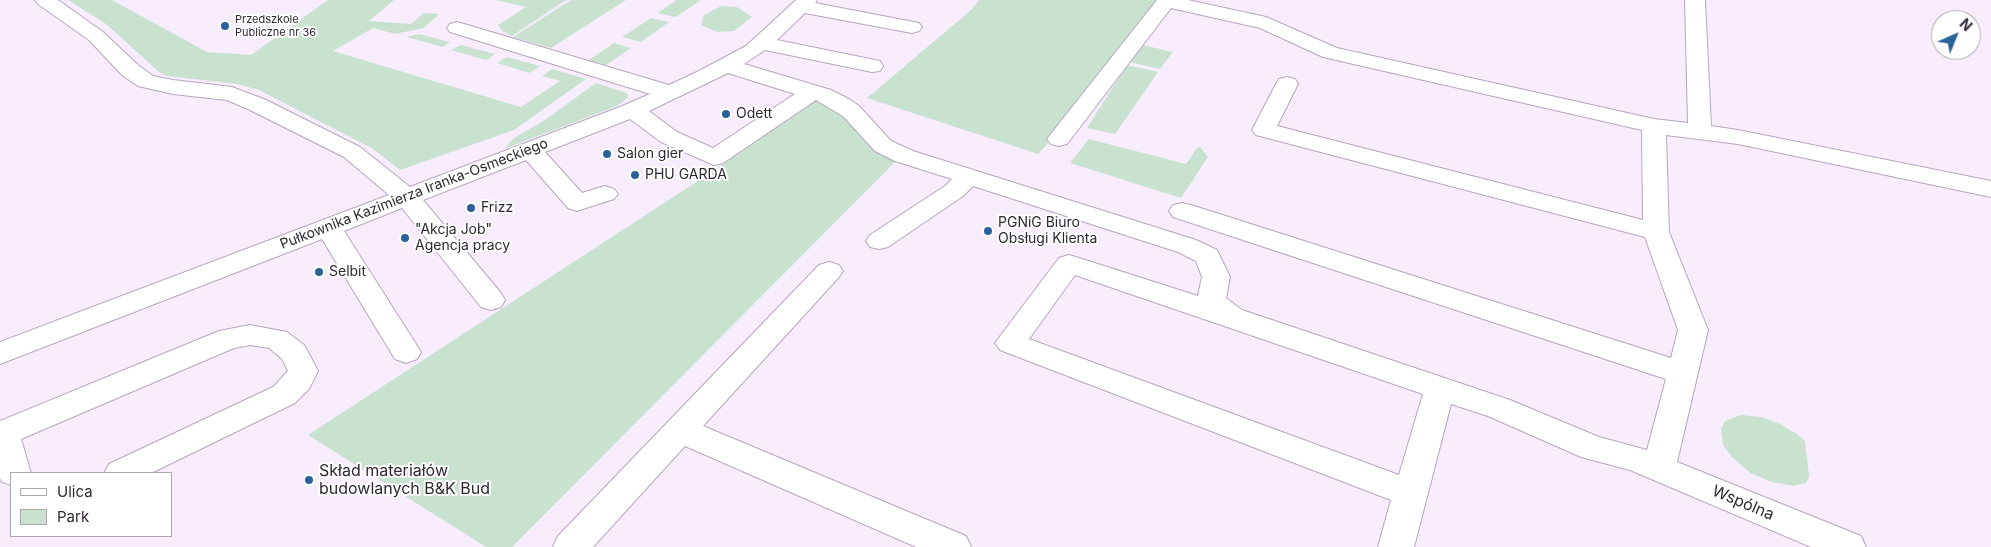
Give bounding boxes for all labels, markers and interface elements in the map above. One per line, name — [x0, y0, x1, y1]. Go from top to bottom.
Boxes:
north arrow — [1931, 10, 1981, 60]
place label: Przedszkole Publiczne nr 36 — [235, 13, 316, 39]
text: N — [1956, 15, 1976, 34]
marker: Przedszkole Publiczne nr 36 — [219, 20, 231, 32]
place label: Odett — [736, 106, 772, 122]
marker: Odett — [720, 108, 732, 120]
street label: Pułkownika Kazimierza Iranka-Osmeckiego — [278, 135, 550, 253]
place label: Salon gier — [617, 146, 683, 162]
marker: Salon gier — [601, 148, 613, 160]
place label: PHU GARDA — [645, 167, 727, 183]
marker: PHU GARDA — [629, 169, 641, 181]
place label: Frizz — [481, 200, 513, 216]
marker: Frizz — [465, 202, 477, 214]
place label: PGNiG Biuro Obsługi Klienta — [998, 215, 1097, 248]
place label: "Akcja Job" Agencja pracy — [415, 222, 510, 254]
marker: PGNiG Biuro Obsługi Klienta — [982, 225, 994, 237]
marker: "Akcja Job" Agencja pracy — [399, 232, 411, 244]
place label: Selbit — [329, 264, 366, 280]
marker: Selbit — [313, 266, 325, 278]
place label: Skład materiałów budowlanych B&K Bud — [319, 461, 490, 499]
legend — [10, 472, 172, 537]
marker: Skład materiałów budowlanych B&K Bud — [303, 474, 315, 486]
street label: Wspólna — [1709, 481, 1777, 525]
text: Ulica — [57, 482, 93, 501]
text: Park — [57, 507, 89, 526]

